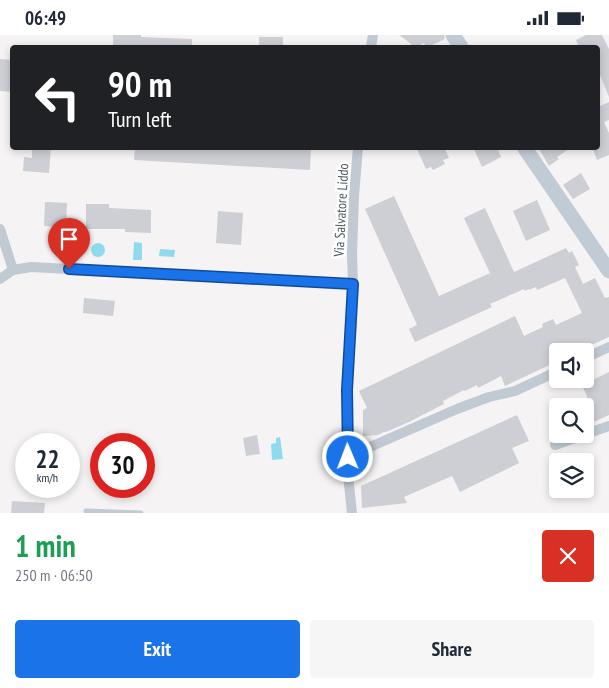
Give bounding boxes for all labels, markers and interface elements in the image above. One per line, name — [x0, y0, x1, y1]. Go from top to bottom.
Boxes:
text: 06:49 — [25, 6, 66, 30]
text: 90 m — [108, 61, 172, 107]
icon: left — [25, 65, 90, 130]
text: Turn left — [108, 105, 172, 133]
street label: Via Salvatore Liddo — [330, 163, 352, 258]
pin — [48, 218, 90, 269]
icon: arrive — [55, 225, 83, 253]
map controls — [549, 343, 594, 498]
button: sound — [549, 343, 594, 388]
button: search — [549, 398, 594, 443]
position arrow — [321, 430, 373, 482]
speed limit sign: 30 — [90, 433, 155, 498]
text: 22 — [36, 443, 59, 475]
button: layers — [549, 453, 594, 498]
text: km/h — [37, 470, 58, 485]
text: 1 min — [15, 526, 76, 565]
button: close — [542, 530, 594, 582]
text: 250 m · 06:50 — [15, 565, 93, 585]
button: Exit — [15, 620, 300, 678]
button: Share — [310, 620, 594, 678]

